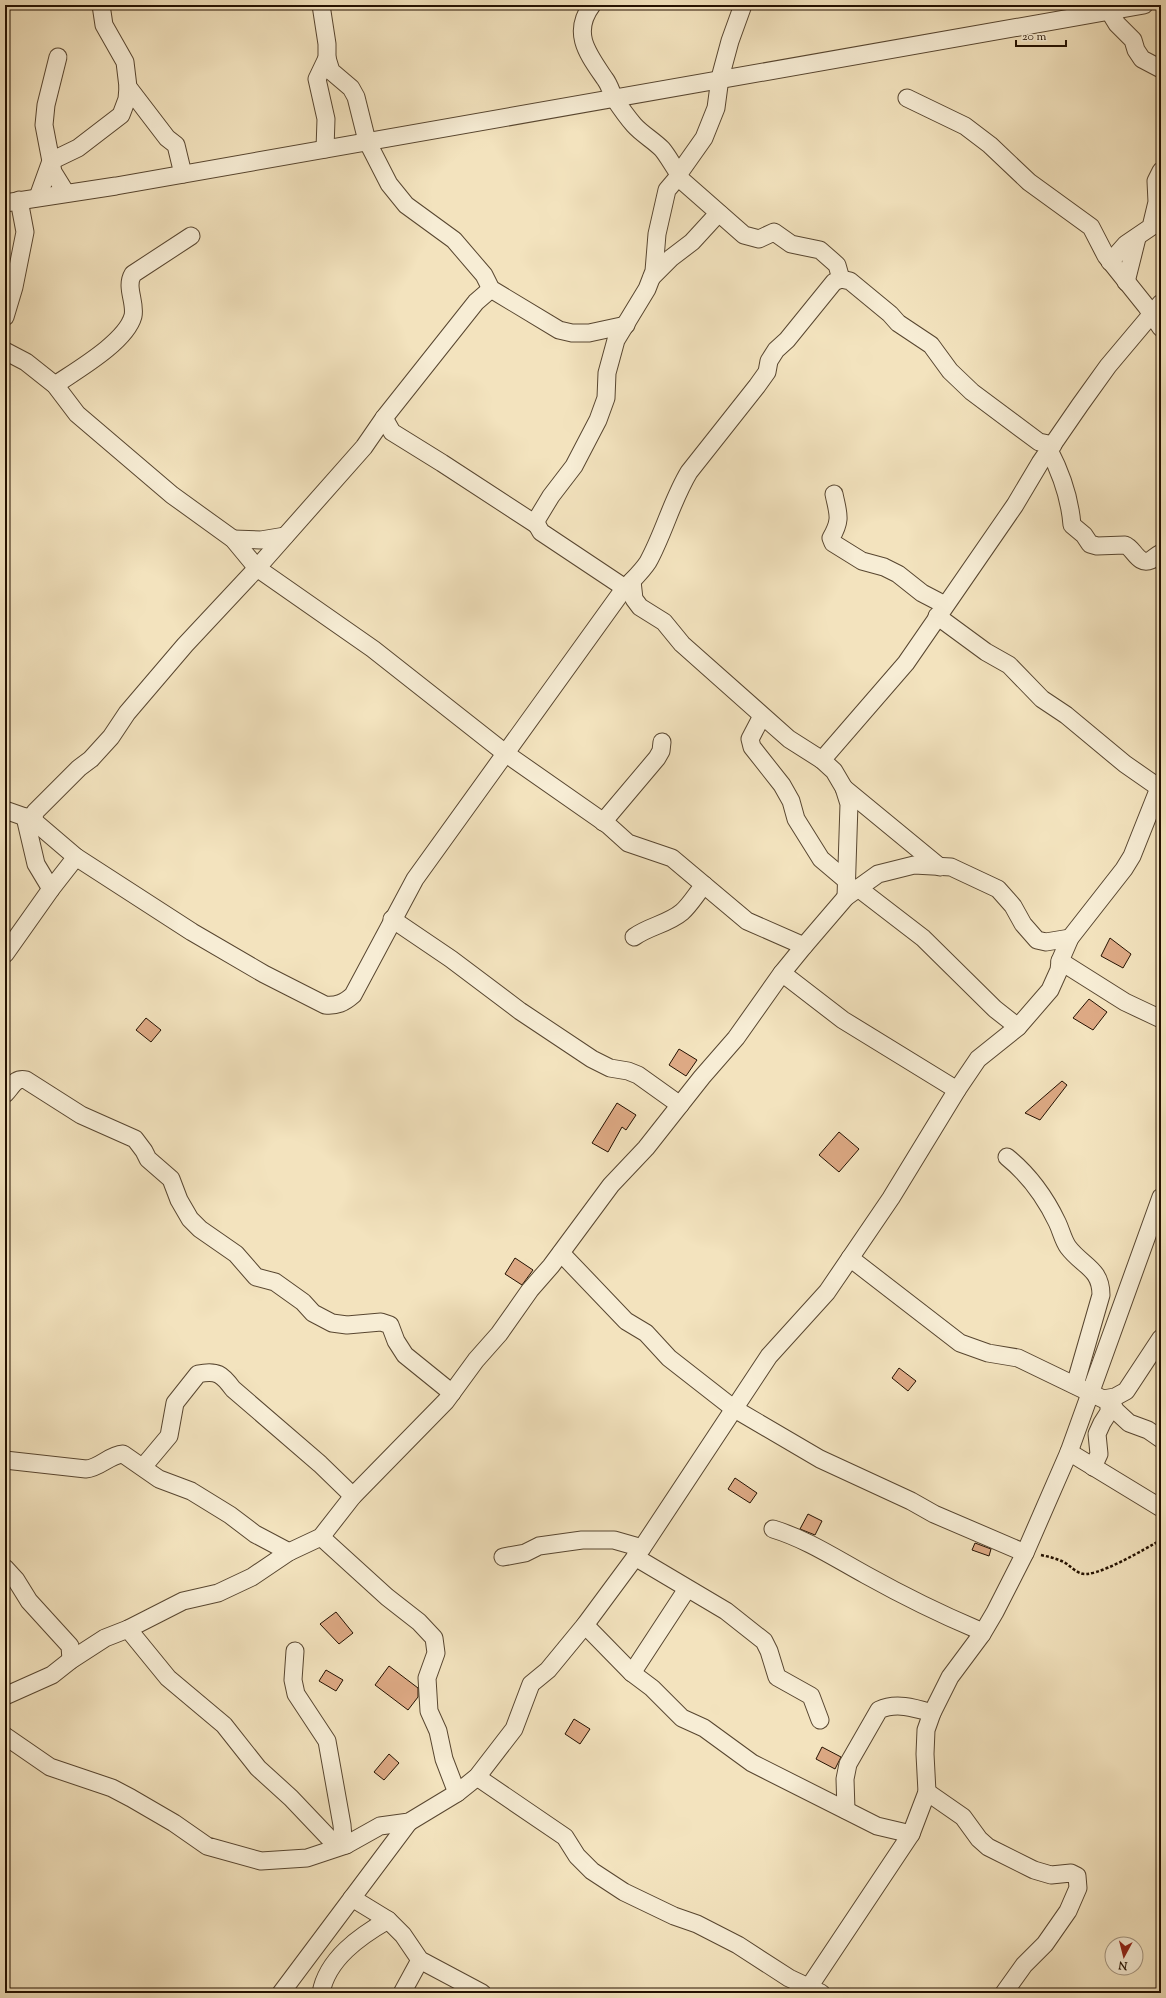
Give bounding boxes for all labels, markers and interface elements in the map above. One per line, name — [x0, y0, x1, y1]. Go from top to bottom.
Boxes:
scale bar — [1016, 22, 1066, 48]
text: 20 m — [1022, 28, 1047, 46]
north arrow — [1104, 1936, 1144, 1976]
text: N — [1117, 1956, 1129, 1974]

